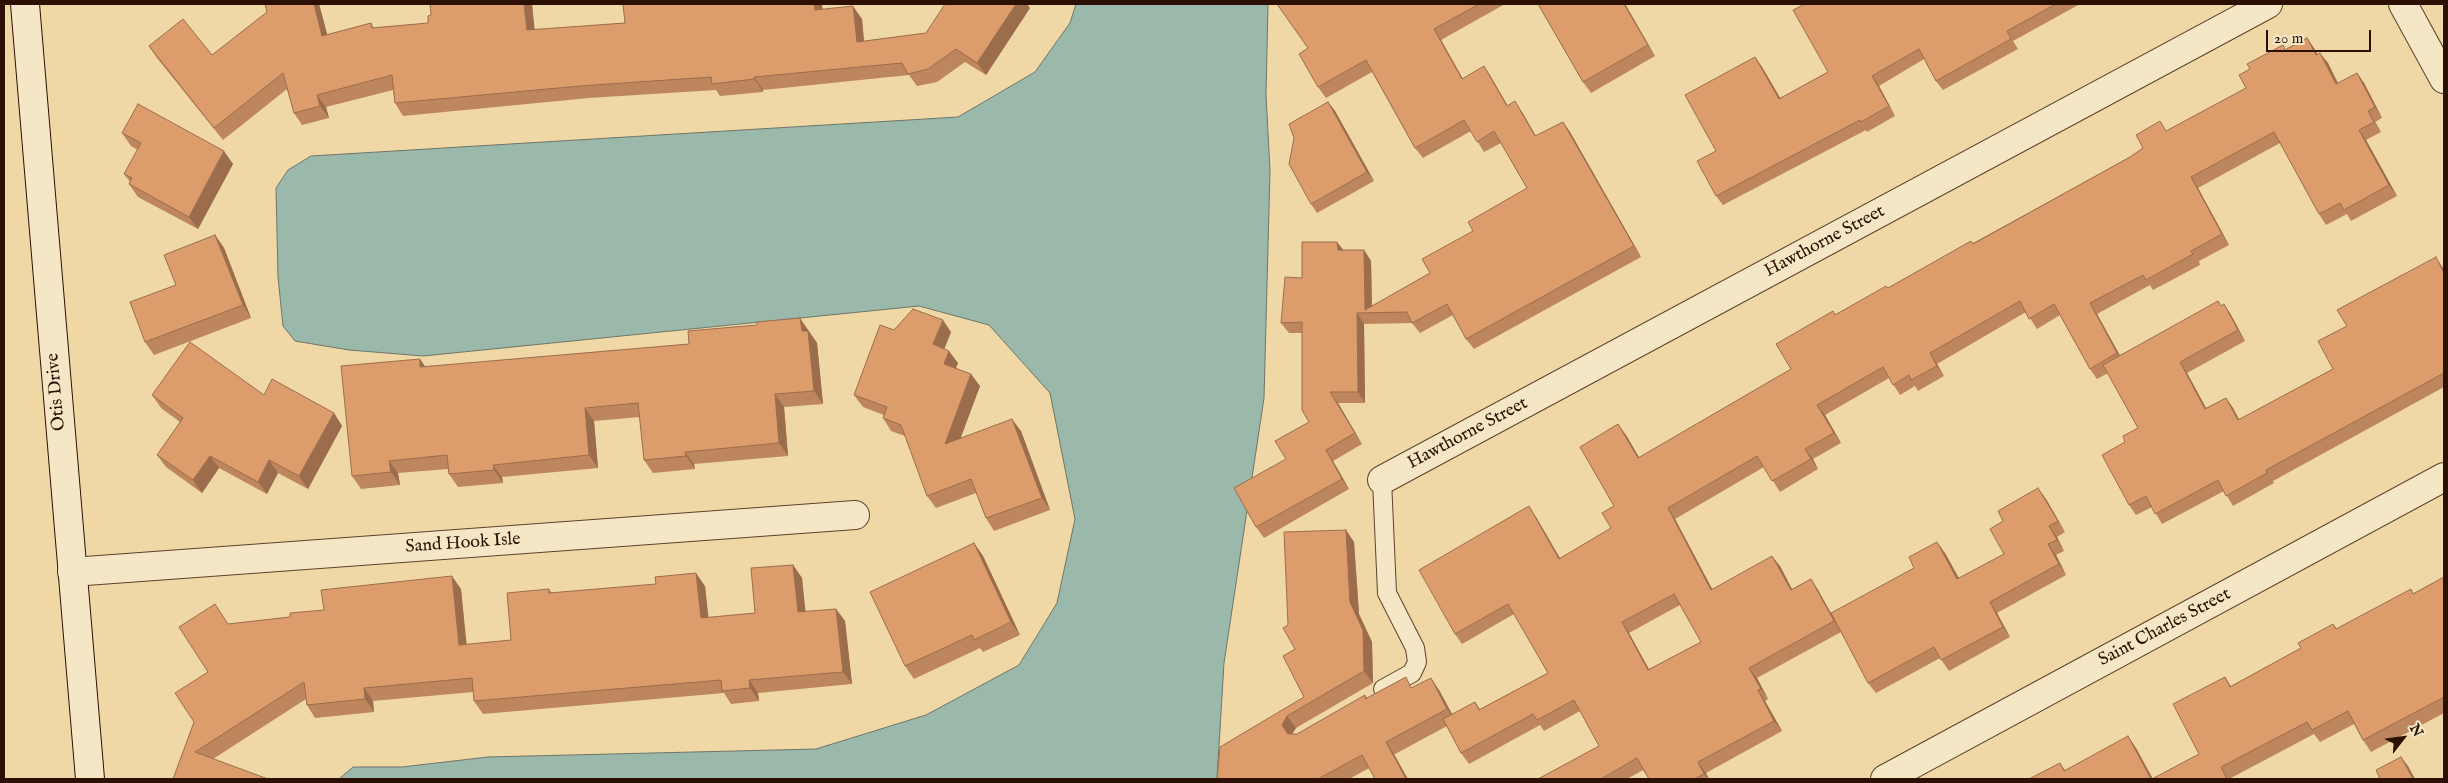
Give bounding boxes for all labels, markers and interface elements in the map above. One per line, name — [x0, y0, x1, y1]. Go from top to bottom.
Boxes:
scale bar — [2268, 20, 2373, 52]
text: 20 m — [2274, 29, 2303, 48]
street label: Hawthorne Street — [1761, 201, 1889, 283]
street label: Otis Drive — [43, 352, 71, 432]
street label: Hawthorne Street — [1404, 393, 1532, 475]
street label: Sand Hook Isle — [405, 529, 521, 559]
street label: Saint Charles Street — [2095, 584, 2235, 672]
north arrow — [2378, 713, 2428, 763]
text: N — [2405, 721, 2427, 740]

